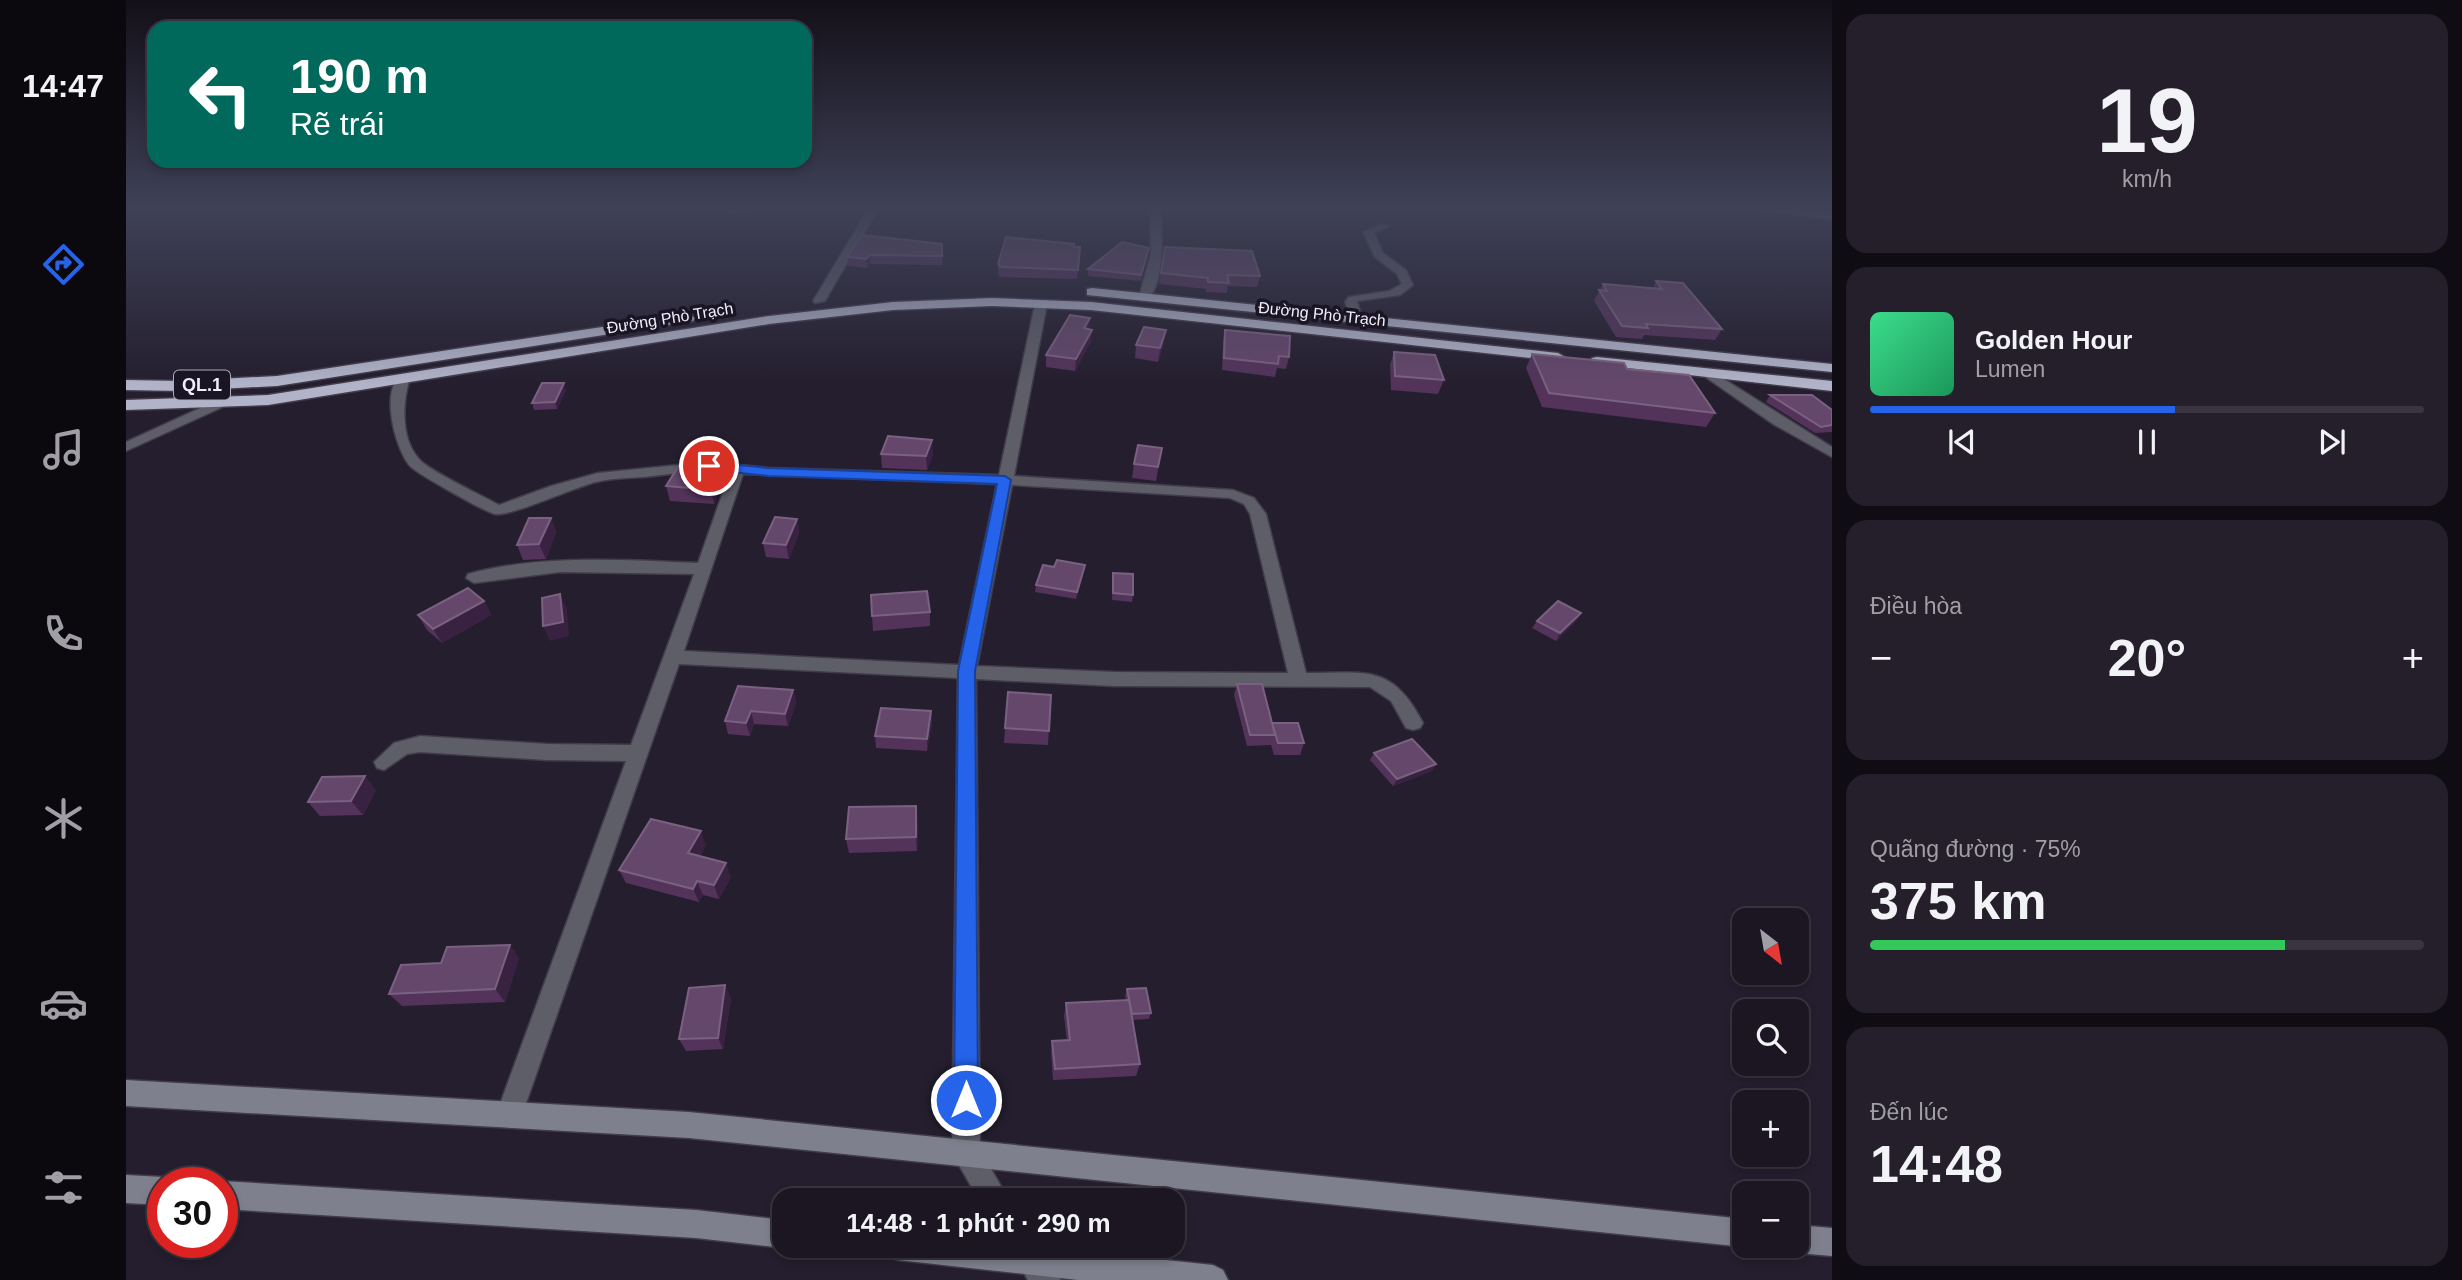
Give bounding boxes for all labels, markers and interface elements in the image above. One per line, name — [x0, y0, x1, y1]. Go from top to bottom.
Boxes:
icon: left — [175, 49, 266, 140]
text: 190 m — [290, 49, 429, 103]
text: 14:47 — [22, 68, 104, 104]
text: 19 — [2096, 70, 2198, 171]
text: Rẽ trái — [290, 106, 384, 142]
text: km/h — [2122, 166, 2172, 192]
icon: directions — [39, 240, 88, 289]
street label: Đường Phò Trạch — [1257, 299, 1387, 329]
street label: Đường Phò Trạch — [605, 300, 735, 336]
text: Golden Hour — [1975, 325, 2132, 355]
text: Lumen — [1975, 356, 2045, 382]
road number: QL.1 — [174, 370, 230, 400]
icon: previous — [1943, 423, 1981, 461]
icon: pause — [2128, 423, 2166, 461]
icon: next — [2313, 423, 2351, 461]
icon: music — [39, 425, 88, 474]
pin — [679, 436, 739, 496]
icon: arrive — [690, 447, 728, 485]
text: Điều hòa — [1870, 593, 1962, 619]
icon: phone — [39, 609, 88, 658]
text: 20° — [2108, 629, 2186, 687]
text: − — [1870, 637, 1892, 679]
text: + — [2402, 637, 2424, 679]
icon: climate — [39, 794, 88, 843]
text: Quãng đường · 75% — [1870, 836, 2081, 862]
text: 375 km — [1870, 872, 2046, 930]
north arrow — [1732, 908, 1810, 985]
map controls — [1732, 908, 1809, 1258]
icon: car — [39, 979, 88, 1028]
button: search — [1732, 999, 1809, 1076]
position arrow — [929, 1063, 1003, 1137]
button: + — [1732, 1090, 1809, 1167]
text: Đến lúc — [1870, 1099, 1948, 1125]
text: 14:48 — [1870, 1135, 2003, 1193]
icon: filters — [39, 1163, 88, 1212]
speed limit sign: 30 — [147, 1167, 238, 1258]
button: − — [1732, 1181, 1809, 1258]
text: 14:48 · 1 phút · 290 m — [846, 1208, 1111, 1238]

